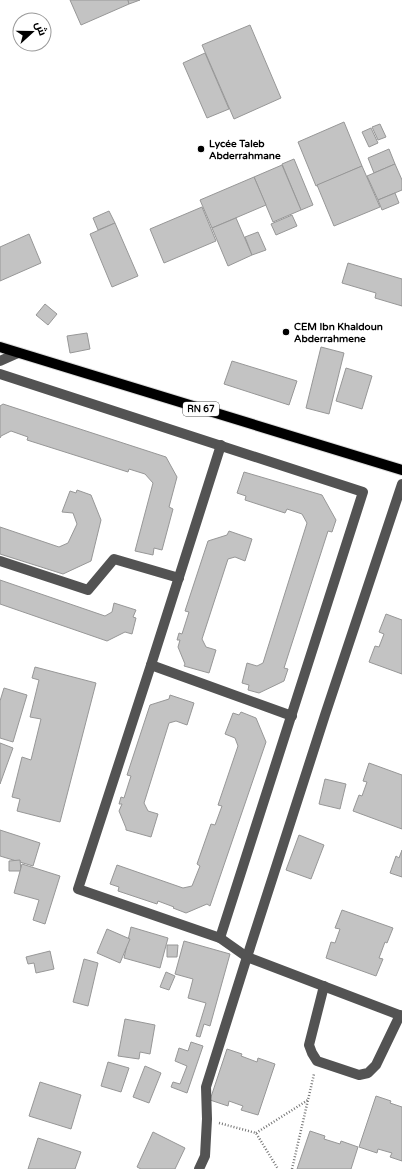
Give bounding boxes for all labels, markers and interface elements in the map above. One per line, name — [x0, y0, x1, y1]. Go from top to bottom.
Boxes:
north arrow — [12, 12, 52, 52]
text: ش — [32, 20, 49, 38]
place label: Lycée Taleb Abderrahmane — [209, 138, 281, 162]
marker: Lycée Taleb Abderrahmane — [196, 144, 206, 154]
place label: CEM Ibn Khaldoun Abderrahmene — [294, 321, 383, 345]
marker: CEM Ibn Khaldoun Abderrahmene — [281, 327, 291, 337]
road number: RN 67 — [183, 402, 219, 416]

